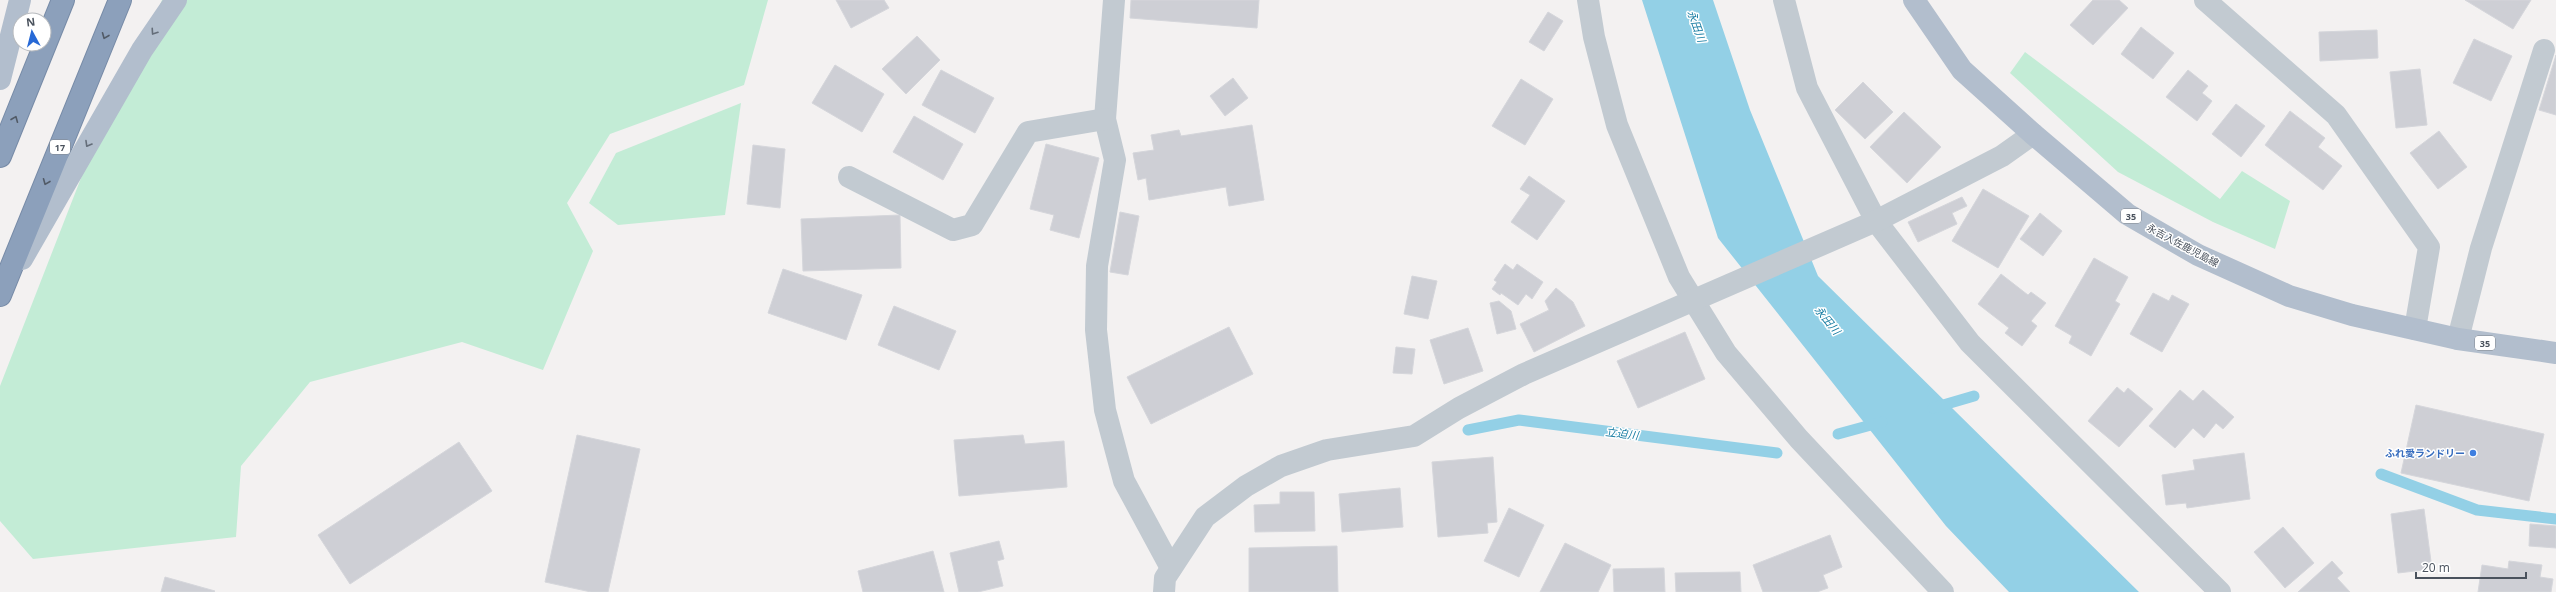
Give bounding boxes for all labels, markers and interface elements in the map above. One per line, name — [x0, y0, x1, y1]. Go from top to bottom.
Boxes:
water label: 永田川 — [1684, 8, 1710, 45]
north arrow — [12, 12, 52, 52]
text: N — [25, 14, 36, 30]
one-way arrow — [152, 28, 159, 35]
one-way arrow — [102, 33, 110, 40]
one-way arrow — [10, 116, 18, 123]
road number: 17 — [50, 140, 70, 154]
one-way arrow — [86, 140, 93, 148]
one-way arrow — [42, 179, 50, 186]
road number: 35 — [2121, 209, 2141, 223]
street label: 永吉入佐鹿児島線 — [2144, 220, 2222, 270]
water label: 永田川 — [1812, 302, 1845, 338]
road number: 35 — [2475, 336, 2495, 350]
water label: 立迫川 — [1605, 424, 1640, 443]
place label: ふれ愛ランドリー — [2385, 446, 2465, 460]
marker: ふれ愛ランドリー — [2468, 448, 2478, 458]
scale bar — [2416, 554, 2526, 580]
text: 20 m — [2422, 559, 2450, 576]

